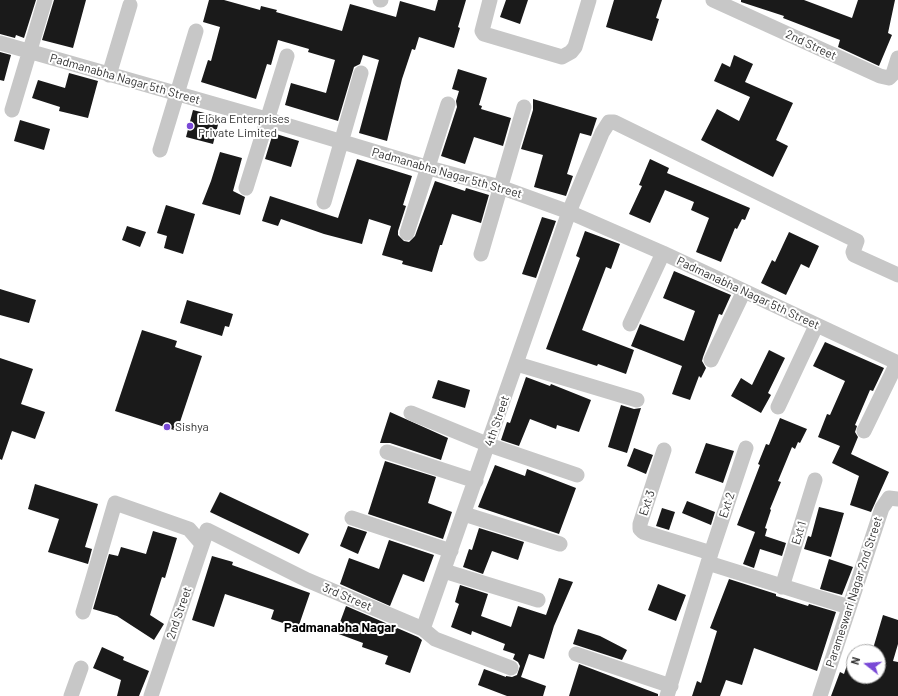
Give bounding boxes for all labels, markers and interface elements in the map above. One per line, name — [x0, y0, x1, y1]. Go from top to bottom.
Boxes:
street label: 2nd Street — [783, 27, 839, 63]
street label: Padmanabha Nagar 5th Street — [48, 51, 202, 107]
place label: Eloka Enterprises Private Limited — [198, 112, 290, 140]
marker: Eloka Enterprises Private Limited — [185, 121, 195, 131]
street label: Padmanabha Nagar 5th Street — [370, 145, 524, 201]
street label: Padmanabha Nagar 5th Street — [674, 254, 822, 332]
street label: 4th Street — [482, 394, 512, 448]
place label: Sishya — [175, 420, 209, 434]
marker: Sishya — [162, 422, 172, 432]
street label: Ext 3 — [636, 488, 658, 518]
street label: Ext 2 — [716, 490, 738, 520]
street label: Parameswari Nagar 2nd Street — [823, 515, 885, 669]
street label: Ext 1 — [789, 519, 809, 547]
street label: 3rd Street — [320, 580, 374, 614]
street label: 2nd Street — [163, 585, 195, 641]
district label: Padmanabha Nagar — [284, 620, 396, 636]
north arrow — [846, 644, 886, 684]

